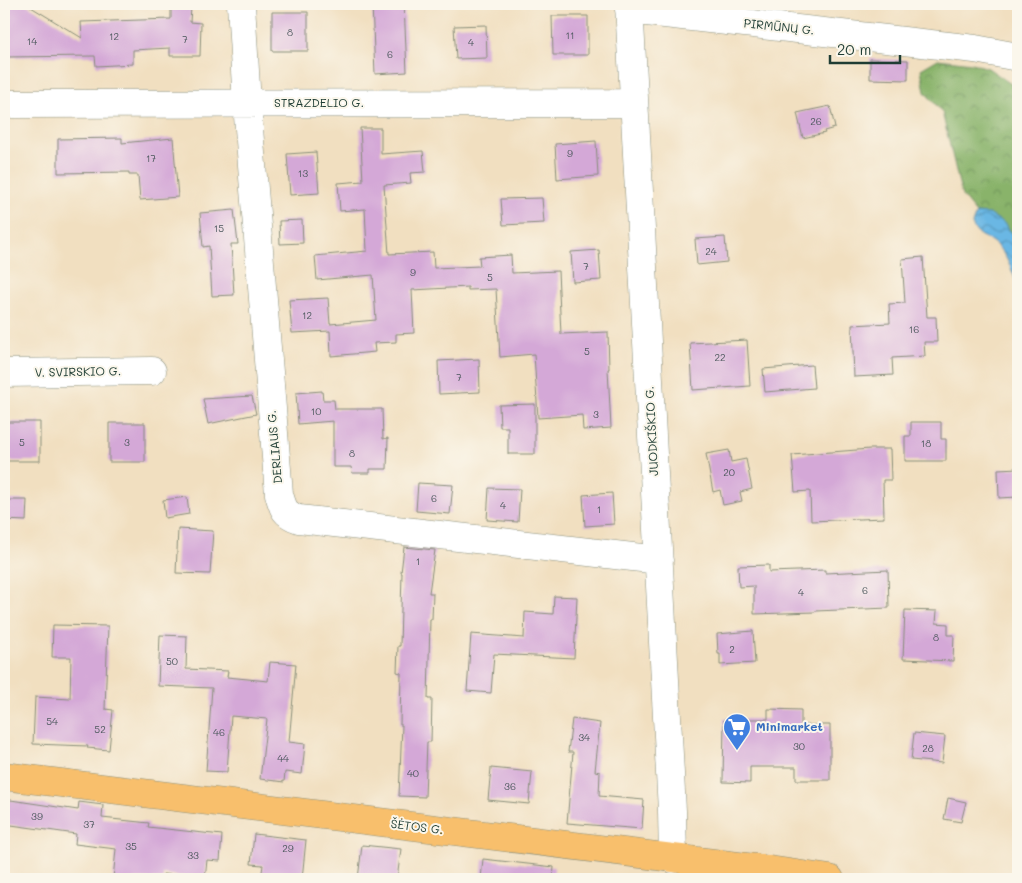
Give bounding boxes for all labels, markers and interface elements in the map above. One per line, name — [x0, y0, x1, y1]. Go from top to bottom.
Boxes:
street label: PIRMŪNŲ G. — [743, 14, 815, 38]
house number: 8 — [287, 25, 293, 39]
house number: 11 — [566, 28, 574, 42]
house number: 12 — [109, 29, 119, 43]
house number: 7 — [182, 32, 188, 46]
scale bar — [830, 32, 900, 64]
house number: 14 — [27, 34, 37, 48]
house number: 4 — [468, 35, 474, 49]
text: 20 m — [837, 39, 871, 59]
house number: 6 — [387, 47, 393, 61]
street label: STRAZDELIO G. — [274, 94, 364, 110]
house number: 26 — [810, 114, 822, 128]
house number: 9 — [567, 146, 573, 160]
house number: 17 — [146, 151, 156, 165]
house number: 13 — [298, 166, 308, 180]
house number: 15 — [214, 221, 224, 235]
house number: 24 — [705, 244, 717, 258]
house number: 7 — [583, 259, 589, 273]
house number: 9 — [410, 265, 416, 279]
house number: 5 — [487, 270, 493, 284]
house number: 12 — [302, 308, 312, 322]
house number: 16 — [909, 322, 919, 336]
house number: 5 — [584, 344, 590, 358]
house number: 22 — [714, 350, 726, 364]
street label: V. SVIRSKIO G. — [35, 362, 121, 380]
house number: 7 — [456, 370, 462, 384]
street label: JUODKIŠKIO G. — [641, 386, 661, 476]
house number: 10 — [311, 404, 321, 418]
house number: 3 — [593, 407, 599, 421]
street label: DERLIAUS G. — [263, 410, 285, 485]
house number: 5 — [19, 435, 25, 449]
house number: 3 — [124, 435, 130, 449]
house number: 18 — [921, 436, 931, 450]
house number: 8 — [349, 446, 355, 460]
house number: 20 — [723, 465, 735, 479]
house number: 6 — [431, 491, 437, 505]
house number: 4 — [500, 498, 506, 512]
house number: 1 — [597, 502, 601, 516]
house number: 1 — [416, 554, 420, 568]
house number: 6 — [862, 583, 868, 597]
house number: 4 — [798, 585, 804, 599]
house number: 8 — [933, 630, 939, 644]
house number: 2 — [729, 642, 735, 656]
house number: 50 — [166, 654, 178, 668]
supermarket icon: Minimarket — [722, 712, 752, 751]
house number: 54 — [46, 714, 58, 728]
place label: Minimarket — [756, 718, 823, 734]
house number: 52 — [94, 722, 106, 736]
house number: 46 — [213, 725, 225, 739]
house number: 34 — [578, 730, 590, 744]
house number: 30 — [793, 739, 805, 753]
house number: 28 — [922, 741, 934, 755]
house number: 44 — [277, 751, 289, 765]
house number: 40 — [407, 766, 419, 780]
house number: 36 — [504, 779, 516, 793]
house number: 39 — [31, 809, 43, 823]
street label: ŠĖTOS G. — [390, 815, 444, 837]
house number: 37 — [83, 817, 95, 831]
house number: 35 — [125, 839, 137, 853]
house number: 29 — [282, 841, 294, 855]
house number: 33 — [187, 848, 199, 862]

